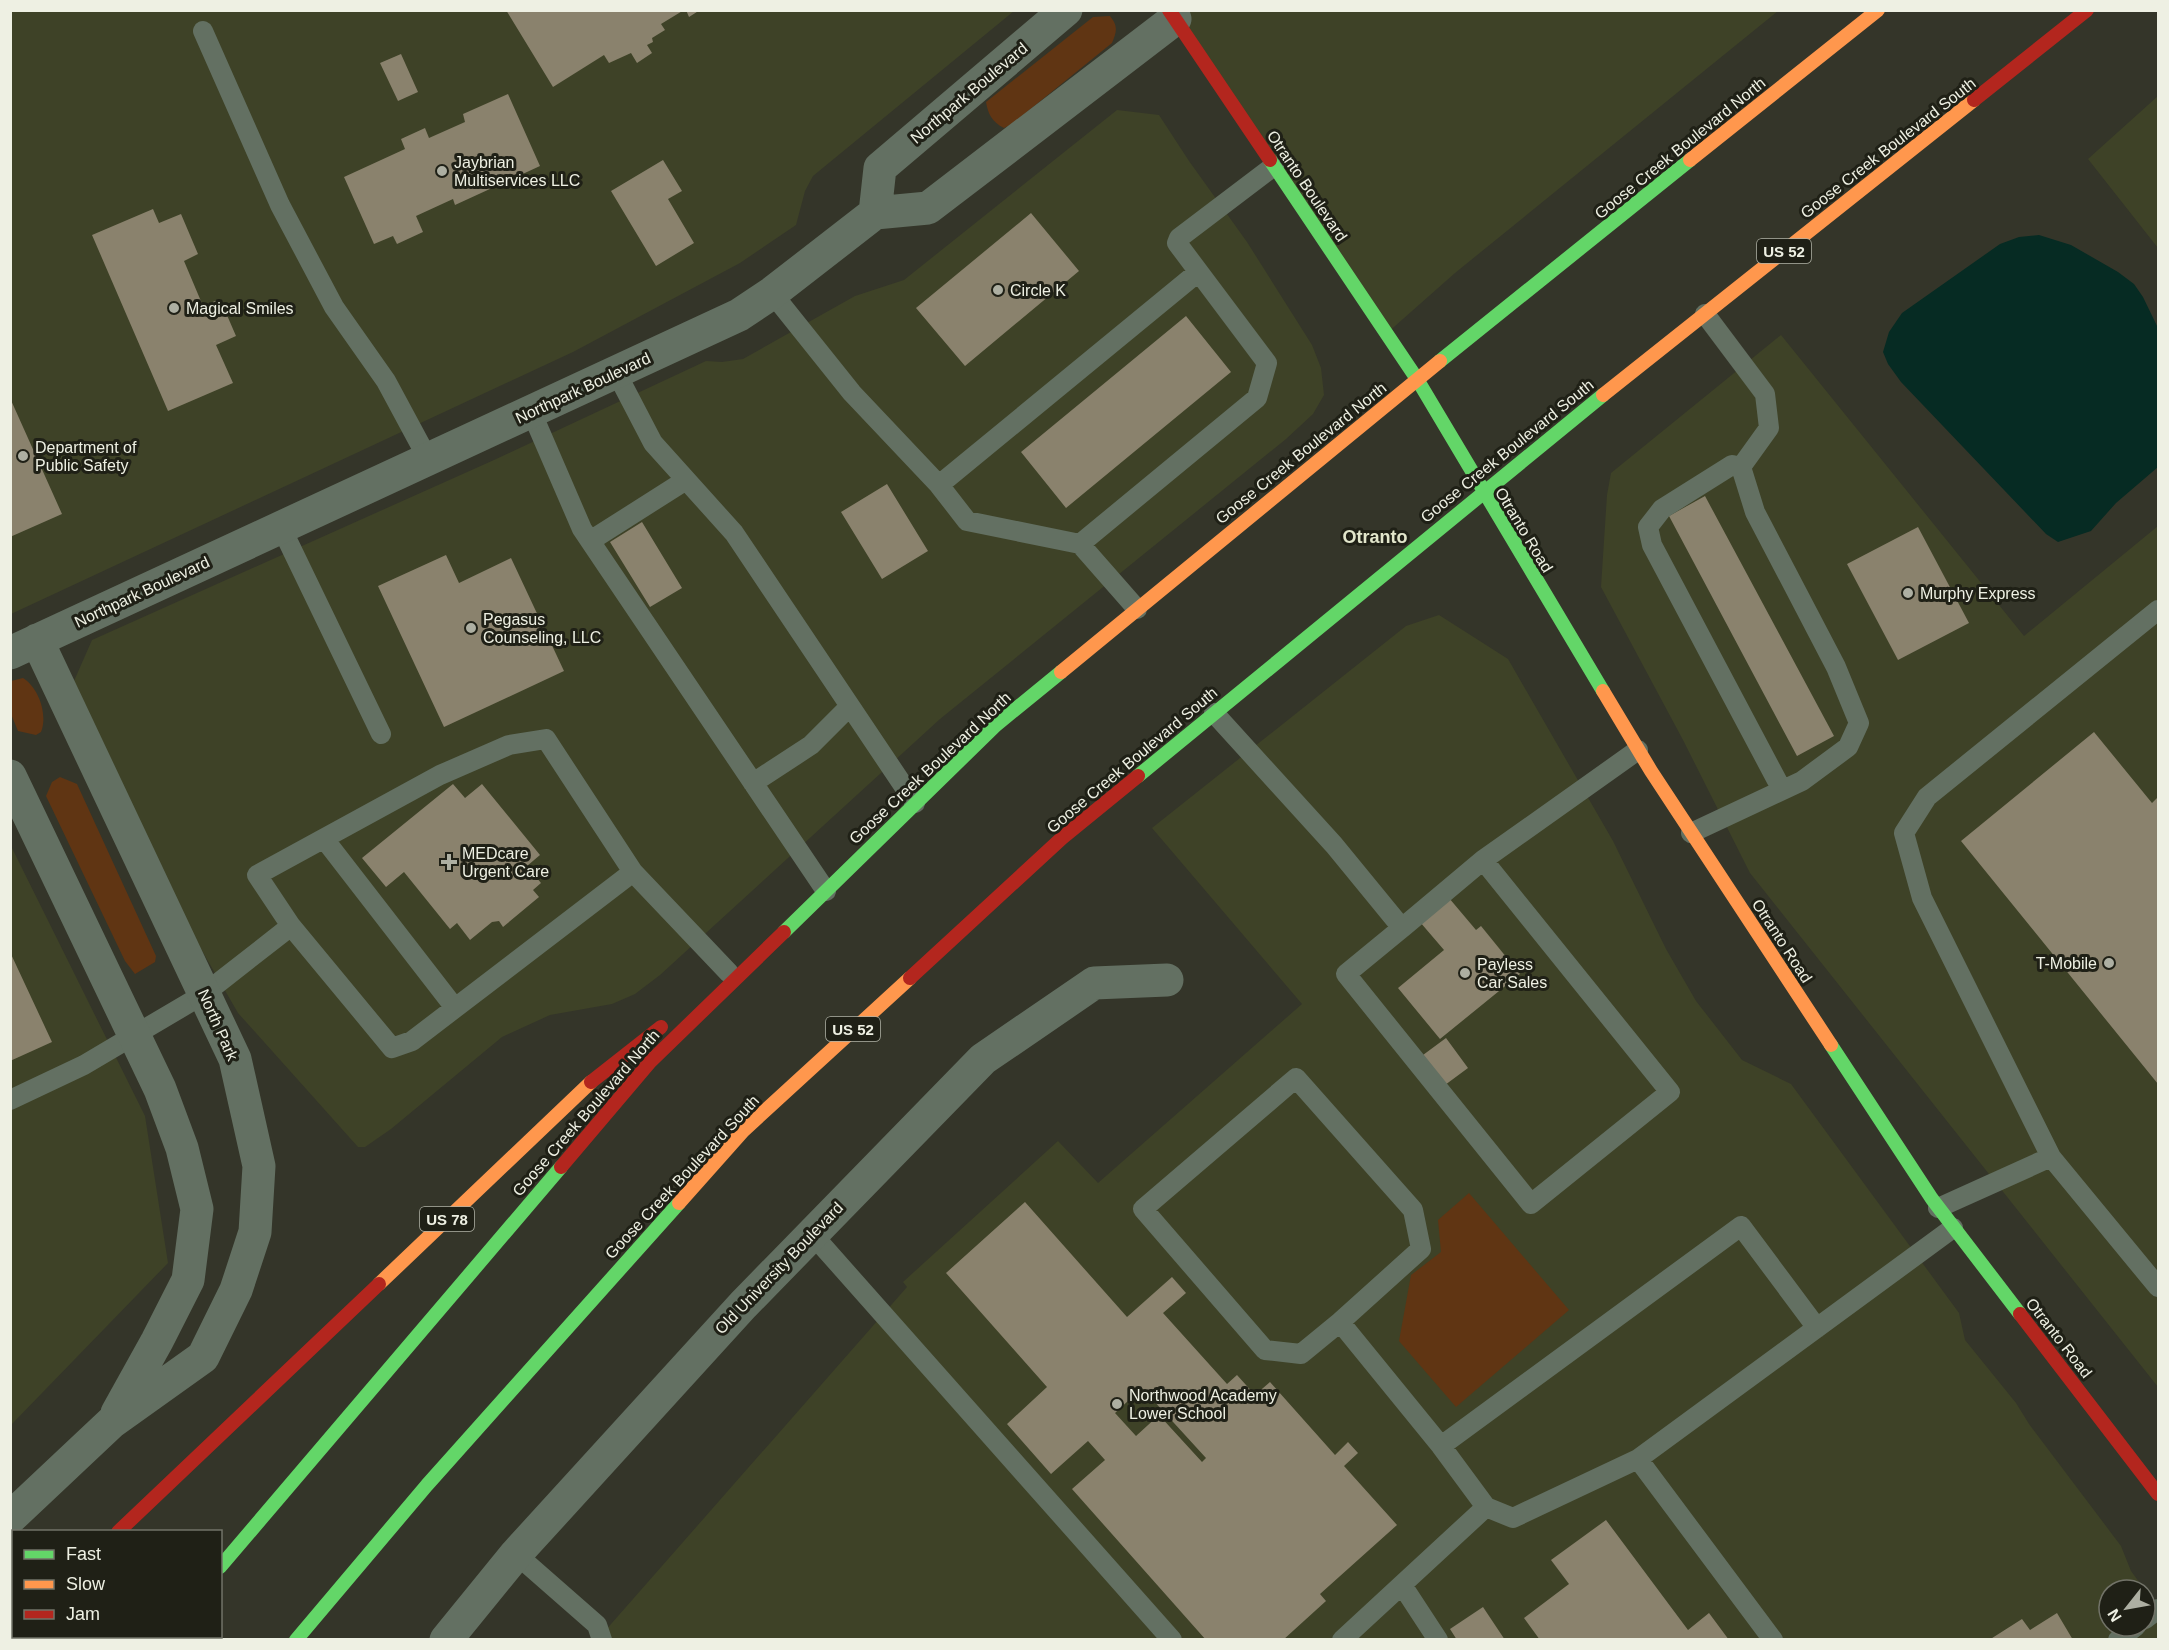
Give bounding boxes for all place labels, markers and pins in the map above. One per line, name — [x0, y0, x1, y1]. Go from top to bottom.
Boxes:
place label: Jaybrian Multiservices LLC — [454, 154, 580, 189]
marker: Jaybrian Multiservices LLC — [435, 164, 449, 178]
place label: Circle K — [1010, 282, 1066, 299]
marker: Circle K — [991, 283, 1005, 297]
place label: Magical Smiles — [186, 300, 294, 317]
marker: Magical Smiles — [167, 301, 181, 315]
place label: Department of Public Safety — [35, 439, 137, 474]
marker: Department of Public Safety — [16, 449, 30, 463]
place label: Murphy Express — [1920, 585, 2036, 602]
marker: Murphy Express — [1901, 586, 1915, 600]
place label: Pegasus Counseling, LLC — [483, 611, 601, 646]
marker: Pegasus Counseling, LLC — [464, 621, 478, 635]
place label: MEDcare Urgent Care — [462, 845, 549, 880]
marker: MEDcare Urgent Care — [440, 853, 458, 871]
place label: T-Mobile — [2036, 955, 2097, 972]
place label: Payless Car Sales — [1477, 956, 1547, 991]
marker: T-Mobile — [2102, 956, 2116, 970]
marker: Payless Car Sales — [1458, 966, 1472, 980]
place label: Northwood Academy Lower School — [1129, 1387, 1277, 1422]
marker: Northwood Academy Lower School — [1110, 1397, 1124, 1411]

